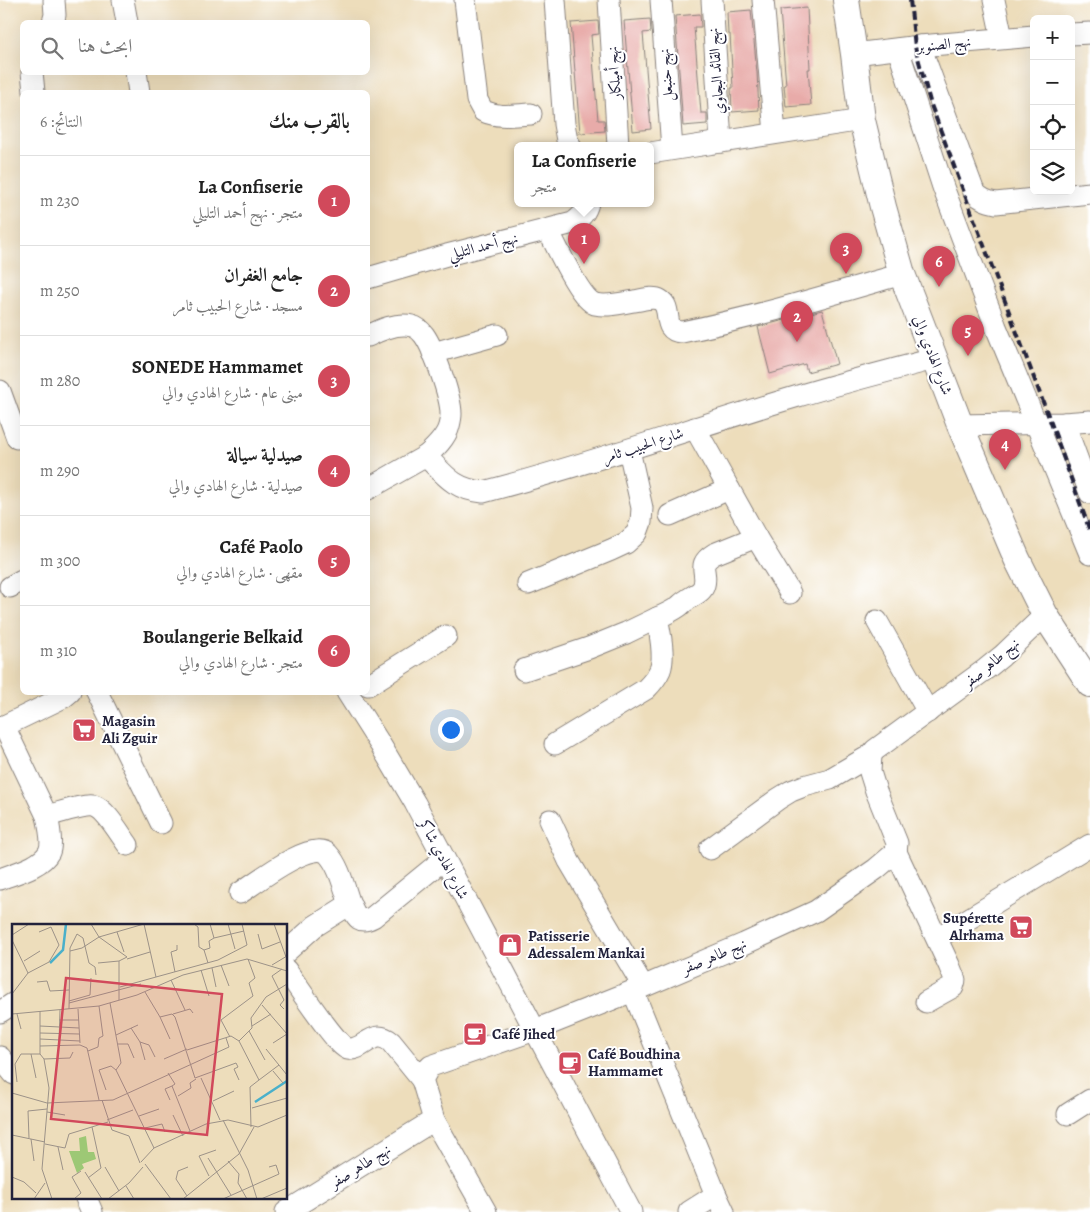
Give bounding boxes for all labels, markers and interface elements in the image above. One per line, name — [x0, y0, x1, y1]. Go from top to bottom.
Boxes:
map controls — [1030, 15, 1075, 195]
button: + — [1030, 15, 1075, 60]
search box — [20, 20, 370, 75]
street label: نهج القائد البجاوي — [703, 27, 733, 115]
street label: نهج الصنوبر — [914, 31, 973, 61]
text: ابحث هنا — [78, 33, 132, 59]
icon: search — [38, 34, 66, 62]
street label: نهج أميلكار — [601, 45, 630, 102]
street label: نهج حنبعل — [654, 48, 682, 102]
button: − — [1030, 60, 1075, 105]
button: locate — [1030, 105, 1075, 150]
text: بالقرب منك — [269, 107, 350, 135]
text: النتائج: 6 — [40, 111, 82, 133]
popup — [514, 142, 654, 207]
text: La Confiserie — [532, 148, 636, 174]
button: layers — [1030, 150, 1075, 195]
text: La Confiserie — [198, 174, 303, 200]
text: متجر — [532, 176, 557, 198]
text: 230 m — [40, 190, 79, 212]
text: 1 — [331, 190, 337, 212]
text: متجر · نهج أحمد التليلي — [192, 202, 303, 224]
pin: 1 — [568, 223, 600, 264]
street label: نهج أحمد التليلي — [446, 227, 521, 268]
pin: 3 — [830, 233, 862, 274]
pin: 6 — [923, 246, 955, 287]
text: جامع الغفران — [224, 262, 303, 288]
text: 250 m — [40, 280, 80, 302]
text: 2 — [330, 280, 338, 302]
text: مسجد · شارع الحبيب ثامر — [173, 295, 303, 317]
pin: 2 — [781, 301, 813, 342]
street label: شارع الهادي والي — [906, 312, 957, 399]
pin: 5 — [952, 315, 984, 356]
text: SONEDE Hammamet — [132, 354, 303, 380]
text: 280 m — [40, 370, 80, 392]
text: 3 — [331, 370, 337, 392]
text: مبنى عام · شارع الهادي والي — [162, 382, 303, 404]
street label: شارع الحبيب ثامر — [600, 423, 687, 470]
pin: 4 — [989, 429, 1021, 470]
text: صيدلية سيالة — [228, 442, 303, 468]
text: 290 m — [40, 460, 80, 482]
text: 4 — [330, 460, 338, 482]
text: صيدلية · شارع الهادي والي — [169, 475, 303, 497]
text: Café Paolo — [219, 534, 303, 560]
text: 300 m — [40, 550, 80, 572]
text: 5 — [331, 550, 337, 572]
text: مقهى · شارع الهادي والي — [176, 562, 303, 584]
text: Boulangerie Belkaid — [142, 624, 303, 650]
street label: نهج طاهر صفر — [957, 633, 1026, 697]
text: 310 m — [40, 640, 77, 662]
text: 6 — [330, 640, 338, 662]
text: متجر · شارع الهادي والي — [179, 652, 303, 674]
place label: Magasin Ali Zguir — [101, 711, 157, 748]
supermarket icon: Magasin Ali Zguir — [71, 717, 97, 743]
your location — [438, 717, 464, 743]
street label: شارع الهادي شاكر — [411, 813, 474, 904]
place label: Supérette Alrhama — [943, 908, 1005, 945]
supermarket icon: Supérette Alrhama — [1008, 914, 1034, 940]
inset map — [12, 924, 288, 1200]
place label: Patisserie Adessalem Mankai — [527, 926, 646, 963]
shop icon: Patisserie Adessalem Mankai — [497, 932, 523, 958]
street label: نهج طاهر صفر — [677, 933, 751, 983]
cafe icon: Café Jihed — [462, 1021, 488, 1047]
place label: Café Jihed — [492, 1024, 556, 1044]
place label: Café Boudhina Hammamet — [588, 1044, 681, 1081]
cafe icon: Café Boudhina Hammamet — [557, 1050, 583, 1076]
street label: نهج طاهر صفر — [324, 1139, 397, 1197]

